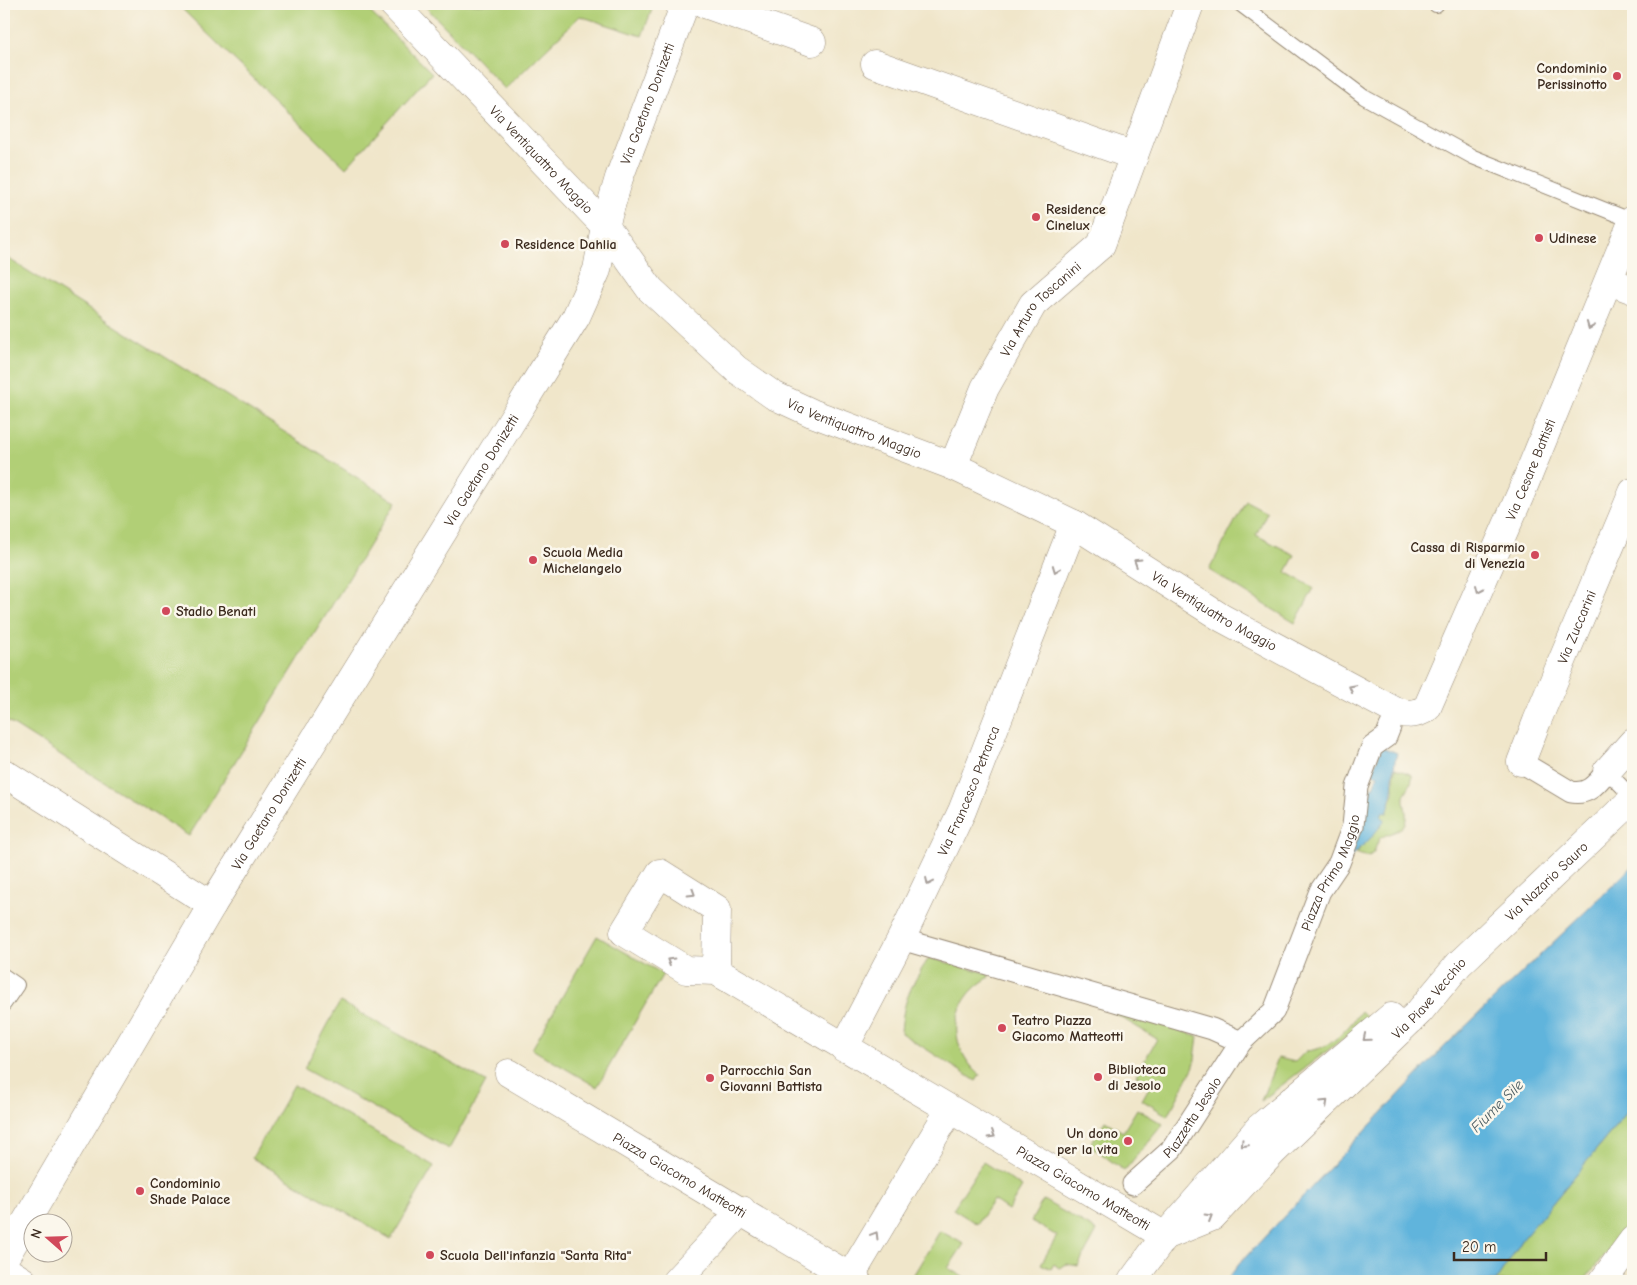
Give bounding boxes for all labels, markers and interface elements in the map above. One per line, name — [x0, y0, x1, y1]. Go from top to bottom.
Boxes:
street label: Via Gaetano Donizetti — [617, 40, 678, 167]
place label: Condominio Perissinotto — [1536, 60, 1607, 93]
marker: Condominio Perissinotto — [1611, 70, 1623, 82]
street label: Via Ventiquattro Maggio — [486, 102, 597, 217]
place label: Residence Cinelux — [1046, 201, 1106, 234]
marker: Residence Cinelux — [1030, 211, 1042, 223]
place label: Udinese — [1549, 230, 1597, 247]
marker: Udinese — [1533, 232, 1545, 244]
place label: Residence Dahlia — [515, 236, 617, 253]
marker: Residence Dahlia — [499, 238, 511, 250]
street label: Via Arturo Toscanini — [997, 258, 1085, 360]
one-way arrow — [1585, 321, 1596, 330]
street label: Via Ventiquattro Maggio — [784, 395, 924, 462]
street label: Via Gaetano Donizetti — [440, 411, 523, 530]
street label: Via Cesare Battisti — [1502, 416, 1560, 523]
place label: Cassa di Risparmio di Venezia — [1410, 539, 1525, 572]
place label: Scuola Media Michelangelo — [543, 544, 623, 577]
marker: Cassa di Risparmio di Venezia — [1529, 549, 1541, 561]
marker: Scuola Media Michelangelo — [527, 554, 539, 566]
one-way arrow — [1133, 559, 1142, 568]
one-way arrow — [1052, 564, 1062, 573]
street label: Via Ventiquattro Maggio — [1148, 568, 1280, 655]
one-way arrow — [1475, 584, 1486, 593]
street label: Via Zuccarini — [1554, 588, 1600, 667]
place label: Stadio Benati — [176, 603, 256, 620]
marker: Stadio Benati — [160, 605, 172, 617]
one-way arrow — [1349, 684, 1358, 694]
street label: Via Francesco Petrarca — [934, 723, 1003, 859]
street label: Via Gaetano Donizetti — [228, 755, 310, 873]
street label: Piazza Primo Maggio — [1298, 814, 1363, 933]
street label: Via Nazario Sauro — [1502, 838, 1592, 925]
one-way arrow — [925, 876, 935, 885]
one-way arrow — [686, 887, 696, 896]
street label: Via Piave Vecchio — [1388, 954, 1470, 1043]
one-way arrow — [667, 957, 676, 967]
place label: Teatro Piazza Giacomo Matteotti — [1012, 1012, 1123, 1045]
marker: Teatro Piazza Giacomo Matteotti — [996, 1022, 1008, 1034]
one-way arrow — [1363, 1032, 1372, 1040]
place label: Biblioteca di Jesolo — [1108, 1061, 1166, 1094]
place label: Parrocchia San Giovanni Battista — [720, 1062, 822, 1095]
marker: Biblioteca di Jesolo — [1092, 1071, 1104, 1083]
marker: Parrocchia San Giovanni Battista — [704, 1072, 716, 1084]
street label: Piazzetta Jesolo — [1160, 1074, 1225, 1162]
water label: Fiume Sile — [1467, 1076, 1527, 1136]
one-way arrow — [1319, 1100, 1328, 1109]
place label: Un dono per la vita — [1057, 1125, 1118, 1158]
one-way arrow — [986, 1128, 995, 1138]
street label: Piazza Giacomo Matteotti — [610, 1129, 749, 1222]
marker: Un dono per la vita — [1122, 1135, 1134, 1147]
one-way arrow — [1241, 1139, 1250, 1148]
street label: Piazza Giacomo Matteotti — [1013, 1142, 1153, 1234]
place label: Condominio Shade Palace — [150, 1175, 230, 1208]
marker: Condominio Shade Palace — [134, 1185, 146, 1197]
north arrow — [22, 1212, 72, 1262]
one-way arrow — [1204, 1213, 1213, 1223]
text: N — [27, 1227, 46, 1241]
scale bar — [1454, 1230, 1547, 1262]
one-way arrow — [869, 1231, 879, 1240]
text: 20 m — [1462, 1238, 1496, 1256]
place label: Scuola Dell'infanzia "Santa Rita" — [440, 1247, 631, 1264]
marker: Scuola Dell'infanzia "Santa Rita" — [424, 1249, 436, 1261]

